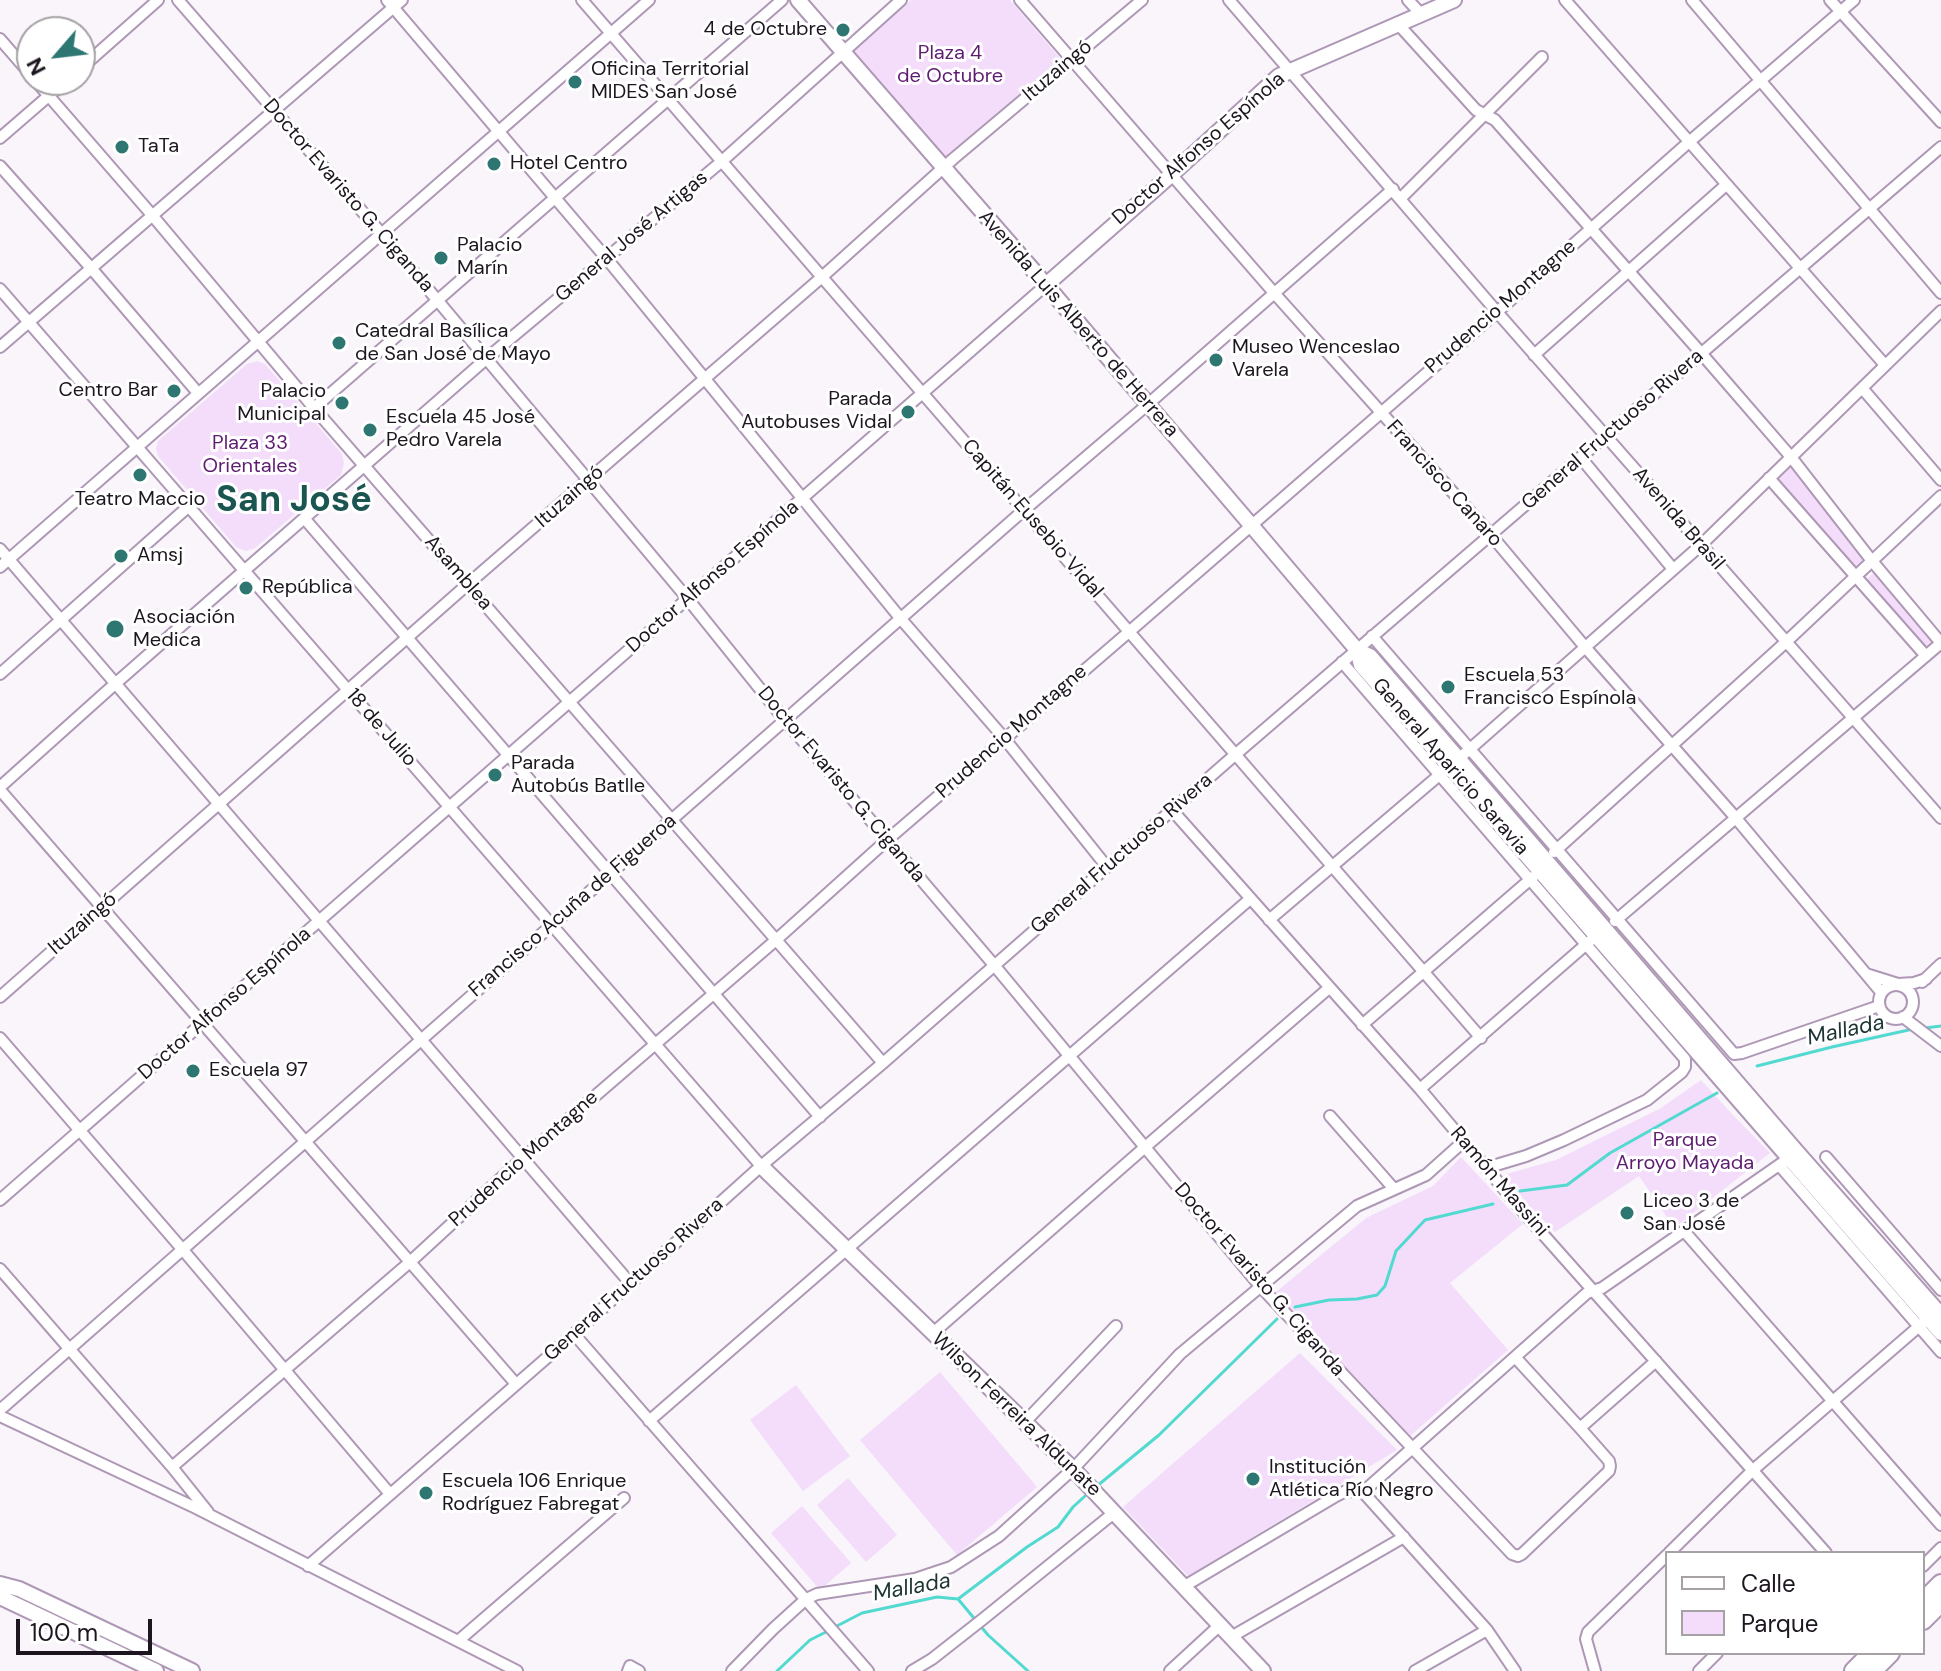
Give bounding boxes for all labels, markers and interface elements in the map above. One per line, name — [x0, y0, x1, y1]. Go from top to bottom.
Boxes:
north arrow — [16, 16, 96, 96]
place label: 4 de Octubre — [703, 18, 827, 42]
marker: 4 de Octubre — [834, 21, 852, 39]
street label: Ituzaingó — [1019, 35, 1097, 107]
park label: Plaza 4 de Octubre — [897, 42, 1003, 89]
text: N — [20, 53, 53, 80]
place label: Oficina Territorial MIDES San José — [591, 58, 749, 105]
street label: Doctor Alfonso Espínola — [1108, 68, 1290, 230]
marker: Oficina Territorial MIDES San José — [566, 73, 584, 91]
street label: Doctor Evaristo G. Ciganda — [258, 94, 438, 298]
place label: TaTa — [138, 135, 179, 159]
marker: TaTa — [113, 138, 131, 156]
place label: Hotel Centro — [510, 152, 628, 176]
marker: Hotel Centro — [485, 155, 503, 173]
street label: General José Artigas — [551, 166, 713, 308]
street label: Avenida Luis Alberto de Herrera — [973, 206, 1183, 442]
place label: Palacio Marín — [457, 234, 522, 281]
street label: Prudencio Montagne — [1421, 235, 1581, 379]
marker: Palacio Marín — [432, 249, 450, 267]
place label: Catedral Basílica de San José de Mayo — [355, 320, 551, 367]
marker: Catedral Basílica de San José de Mayo — [330, 334, 348, 352]
place label: Museo Wenceslao Varela — [1232, 336, 1400, 383]
street label: General Fructuoso Rivera — [1517, 345, 1709, 515]
marker: Museo Wenceslao Varela — [1207, 351, 1225, 369]
place label: Centro Bar — [58, 379, 158, 403]
place label: Palacio Municipal — [237, 380, 326, 427]
marker: Centro Bar — [165, 382, 183, 400]
place label: Parada Autobuses Vidal — [741, 388, 892, 435]
marker: Palacio Municipal — [333, 394, 351, 412]
marker: Parada Autobuses Vidal — [899, 403, 917, 421]
place label: Escuela 45 José Pedro Varela — [386, 406, 535, 453]
street label: Francisco Canaro — [1381, 416, 1507, 552]
marker: Escuela 45 José Pedro Varela — [361, 421, 379, 439]
park label: Plaza 33 Orientales — [202, 432, 298, 479]
street label: Capitán Eusebio Vidal — [956, 435, 1108, 603]
street label: Ituzaingó — [531, 461, 609, 533]
street label: Avenida Brasil — [1627, 463, 1729, 575]
marker: Teatro Maccio — [131, 466, 149, 484]
district label: San José — [216, 480, 372, 524]
place label: Teatro Maccio — [75, 488, 205, 512]
street label: Doctor Alfonso Espínola — [622, 496, 804, 658]
street label: Asamblea — [419, 531, 497, 615]
place label: Amsj — [137, 544, 183, 568]
marker: Amsj — [112, 547, 130, 565]
place label: República — [262, 576, 353, 600]
marker: República — [237, 579, 255, 597]
place label: Asociación Medica — [133, 606, 235, 653]
marker: Asociación Medica — [104, 618, 126, 640]
street label: Prudencio Montagne — [932, 660, 1092, 804]
place label: Escuela 53 Francisco Espínola — [1464, 664, 1636, 711]
street label: General Aparicio Saravia — [1367, 674, 1533, 860]
marker: Escuela 53 Francisco Espínola — [1439, 678, 1457, 696]
street label: Doctor Evaristo G. Ciganda — [752, 682, 930, 888]
street label: 18 de Julio — [341, 684, 421, 772]
place label: Parada Autobús Batlle — [511, 752, 645, 799]
marker: Parada Autobús Batlle — [486, 766, 504, 784]
street label: General Fructuoso Rivera — [1026, 769, 1218, 939]
street label: Francisco Acuña de Figueroa — [464, 809, 682, 1003]
street label: Ituzaingó — [44, 888, 122, 960]
street label: Doctor Alfonso Espínola — [134, 923, 316, 1085]
water label: Mallada — [1805, 1010, 1887, 1052]
place label: Escuela 97 — [209, 1059, 308, 1083]
marker: Escuela 97 — [184, 1062, 202, 1080]
street label: Prudencio Montagne — [445, 1086, 603, 1232]
street label: Ramón Massini — [1445, 1122, 1553, 1242]
park label: Parque Arroyo Mayada — [1616, 1129, 1754, 1176]
street label: Doctor Evaristo G. Ciganda — [1169, 1178, 1349, 1382]
place label: Liceo 3 de San José — [1643, 1190, 1739, 1237]
street label: General Fructuoso Rivera — [539, 1193, 729, 1367]
marker: Liceo 3 de San José — [1618, 1204, 1636, 1222]
street label: Wilson Ferreira Aldunate — [926, 1328, 1106, 1502]
place label: Institución Atlética Río Negro — [1269, 1456, 1434, 1503]
place label: Escuela 106 Enrique Rodríguez Fabregat — [442, 1470, 626, 1517]
marker: Institución Atlética Río Negro — [1244, 1470, 1262, 1488]
marker: Escuela 106 Enrique Rodríguez Fabregat — [417, 1484, 435, 1502]
legend — [1665, 1551, 1925, 1655]
water label: Mallada — [871, 1568, 953, 1608]
text: Calle — [1741, 1568, 1796, 1599]
scale bar — [20, 1603, 156, 1653]
text: Parque — [1741, 1608, 1818, 1639]
text: 100 m — [30, 1617, 98, 1648]

